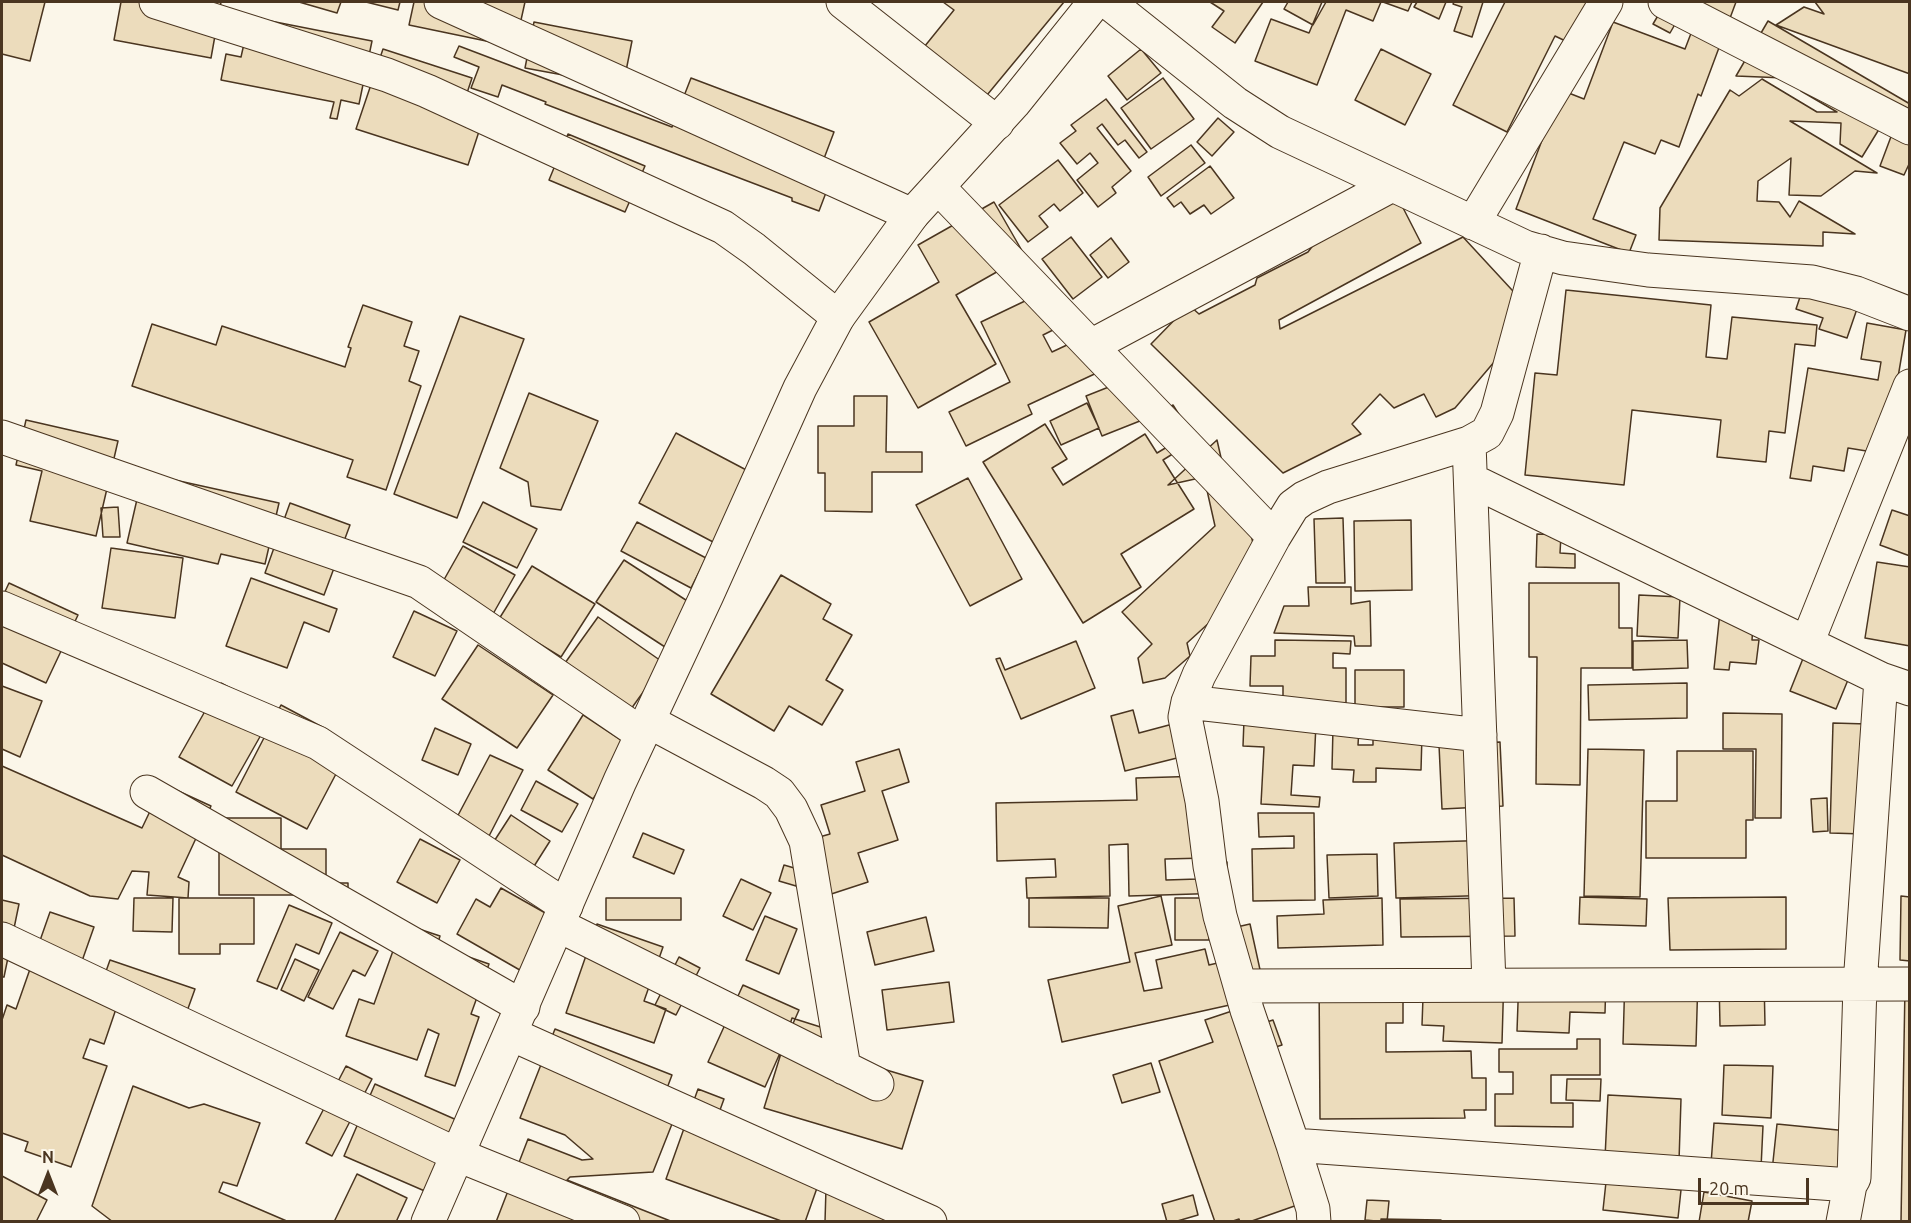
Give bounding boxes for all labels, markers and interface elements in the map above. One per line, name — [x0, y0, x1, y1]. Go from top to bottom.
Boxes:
north arrow — [18, 1145, 78, 1205]
text: N — [42, 1148, 54, 1166]
scale bar — [1701, 1166, 1812, 1204]
text: 20 m — [1709, 1178, 1749, 1198]

